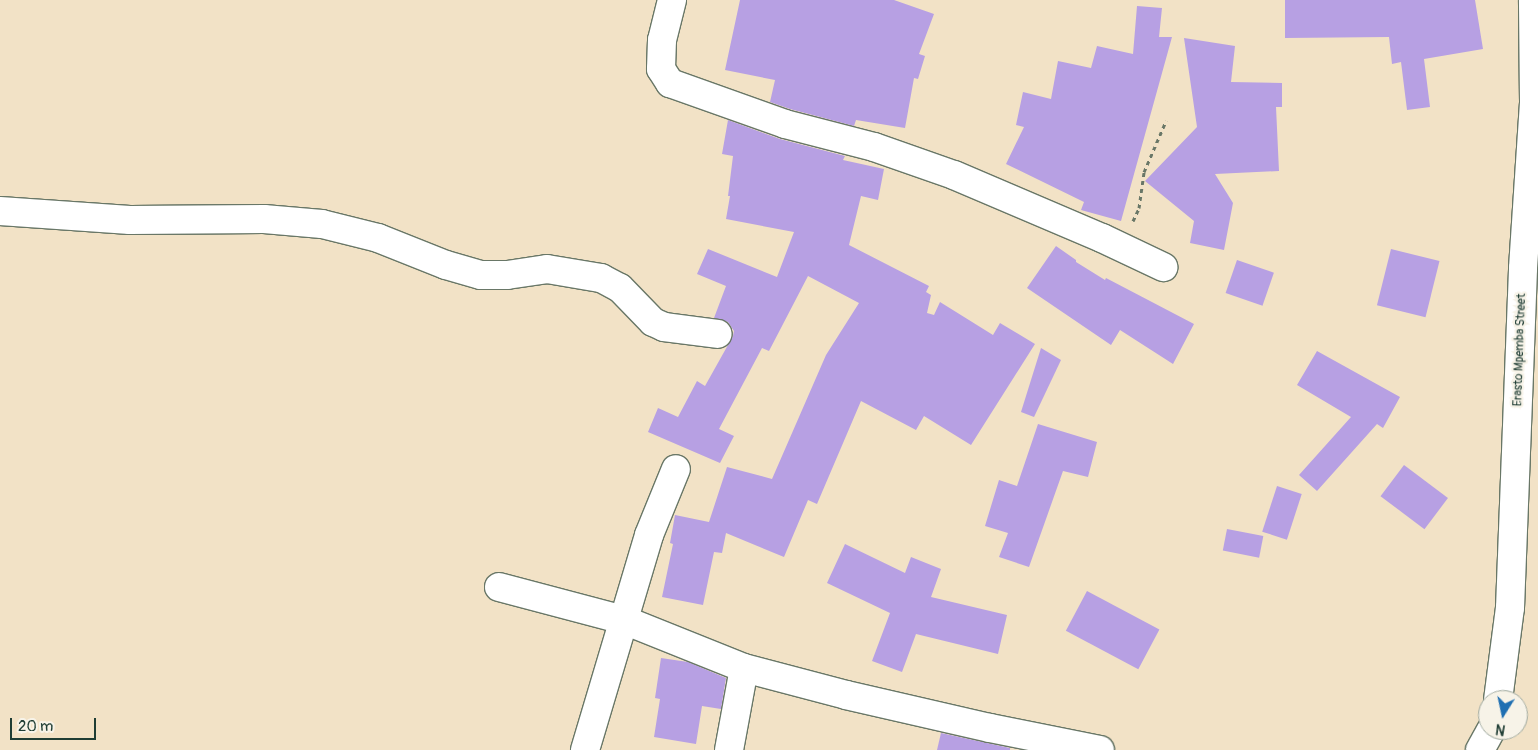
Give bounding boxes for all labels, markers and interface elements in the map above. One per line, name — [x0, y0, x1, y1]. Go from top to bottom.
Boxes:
street label: Erasto Mpemba Street — [1511, 293, 1529, 407]
north arrow — [1478, 690, 1528, 740]
scale bar — [12, 708, 99, 740]
text: 20 m — [18, 717, 53, 736]
text: N — [1494, 720, 1507, 738]

